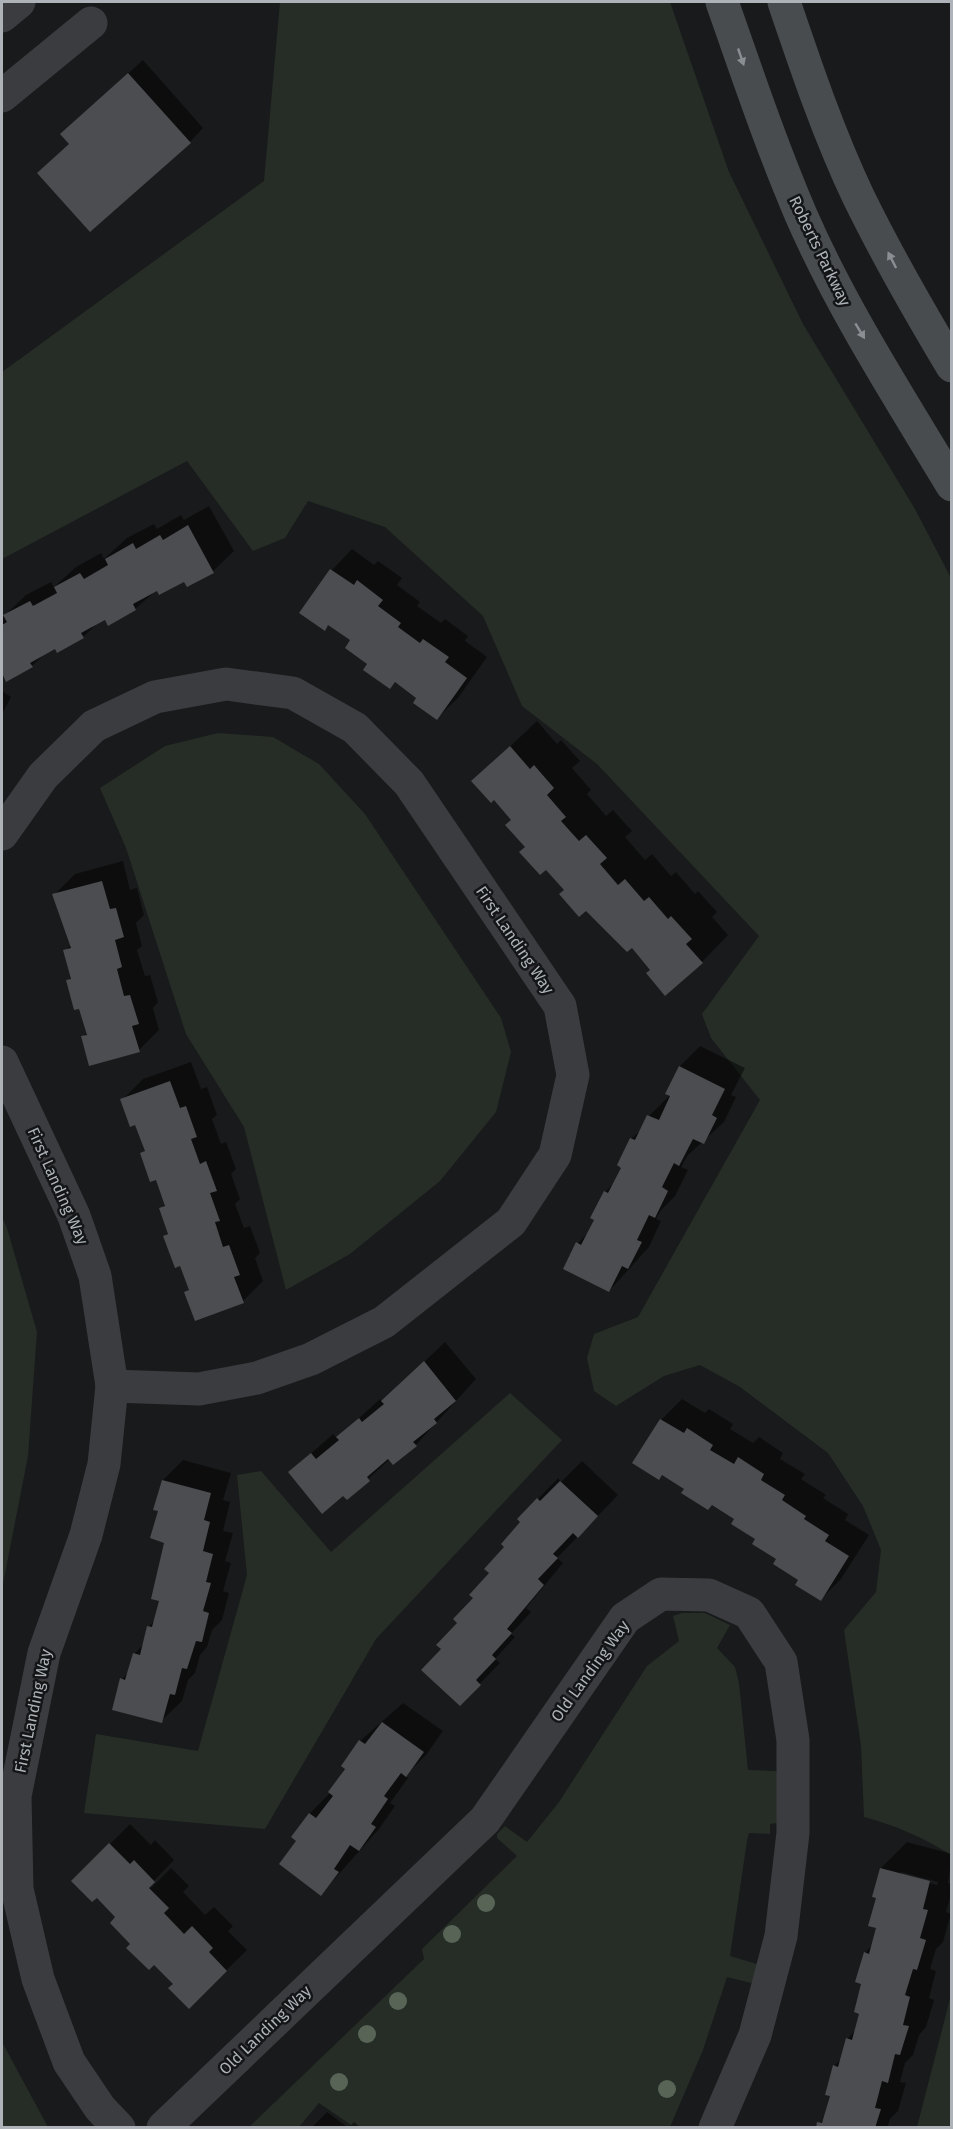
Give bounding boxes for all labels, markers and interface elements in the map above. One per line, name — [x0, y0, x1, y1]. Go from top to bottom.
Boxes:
one-way arrow — [736, 48, 746, 66]
street label: Roberts Parkway — [785, 193, 855, 309]
one-way arrow — [887, 251, 897, 269]
one-way arrow — [855, 323, 866, 339]
street label: First Landing Way — [472, 882, 558, 998]
street label: First Landing Way — [24, 1124, 92, 1248]
street label: Old Landing Way — [547, 1617, 633, 1725]
street label: First Landing Way — [11, 1647, 55, 1775]
street label: Old Landing Way — [215, 1981, 315, 2079]

